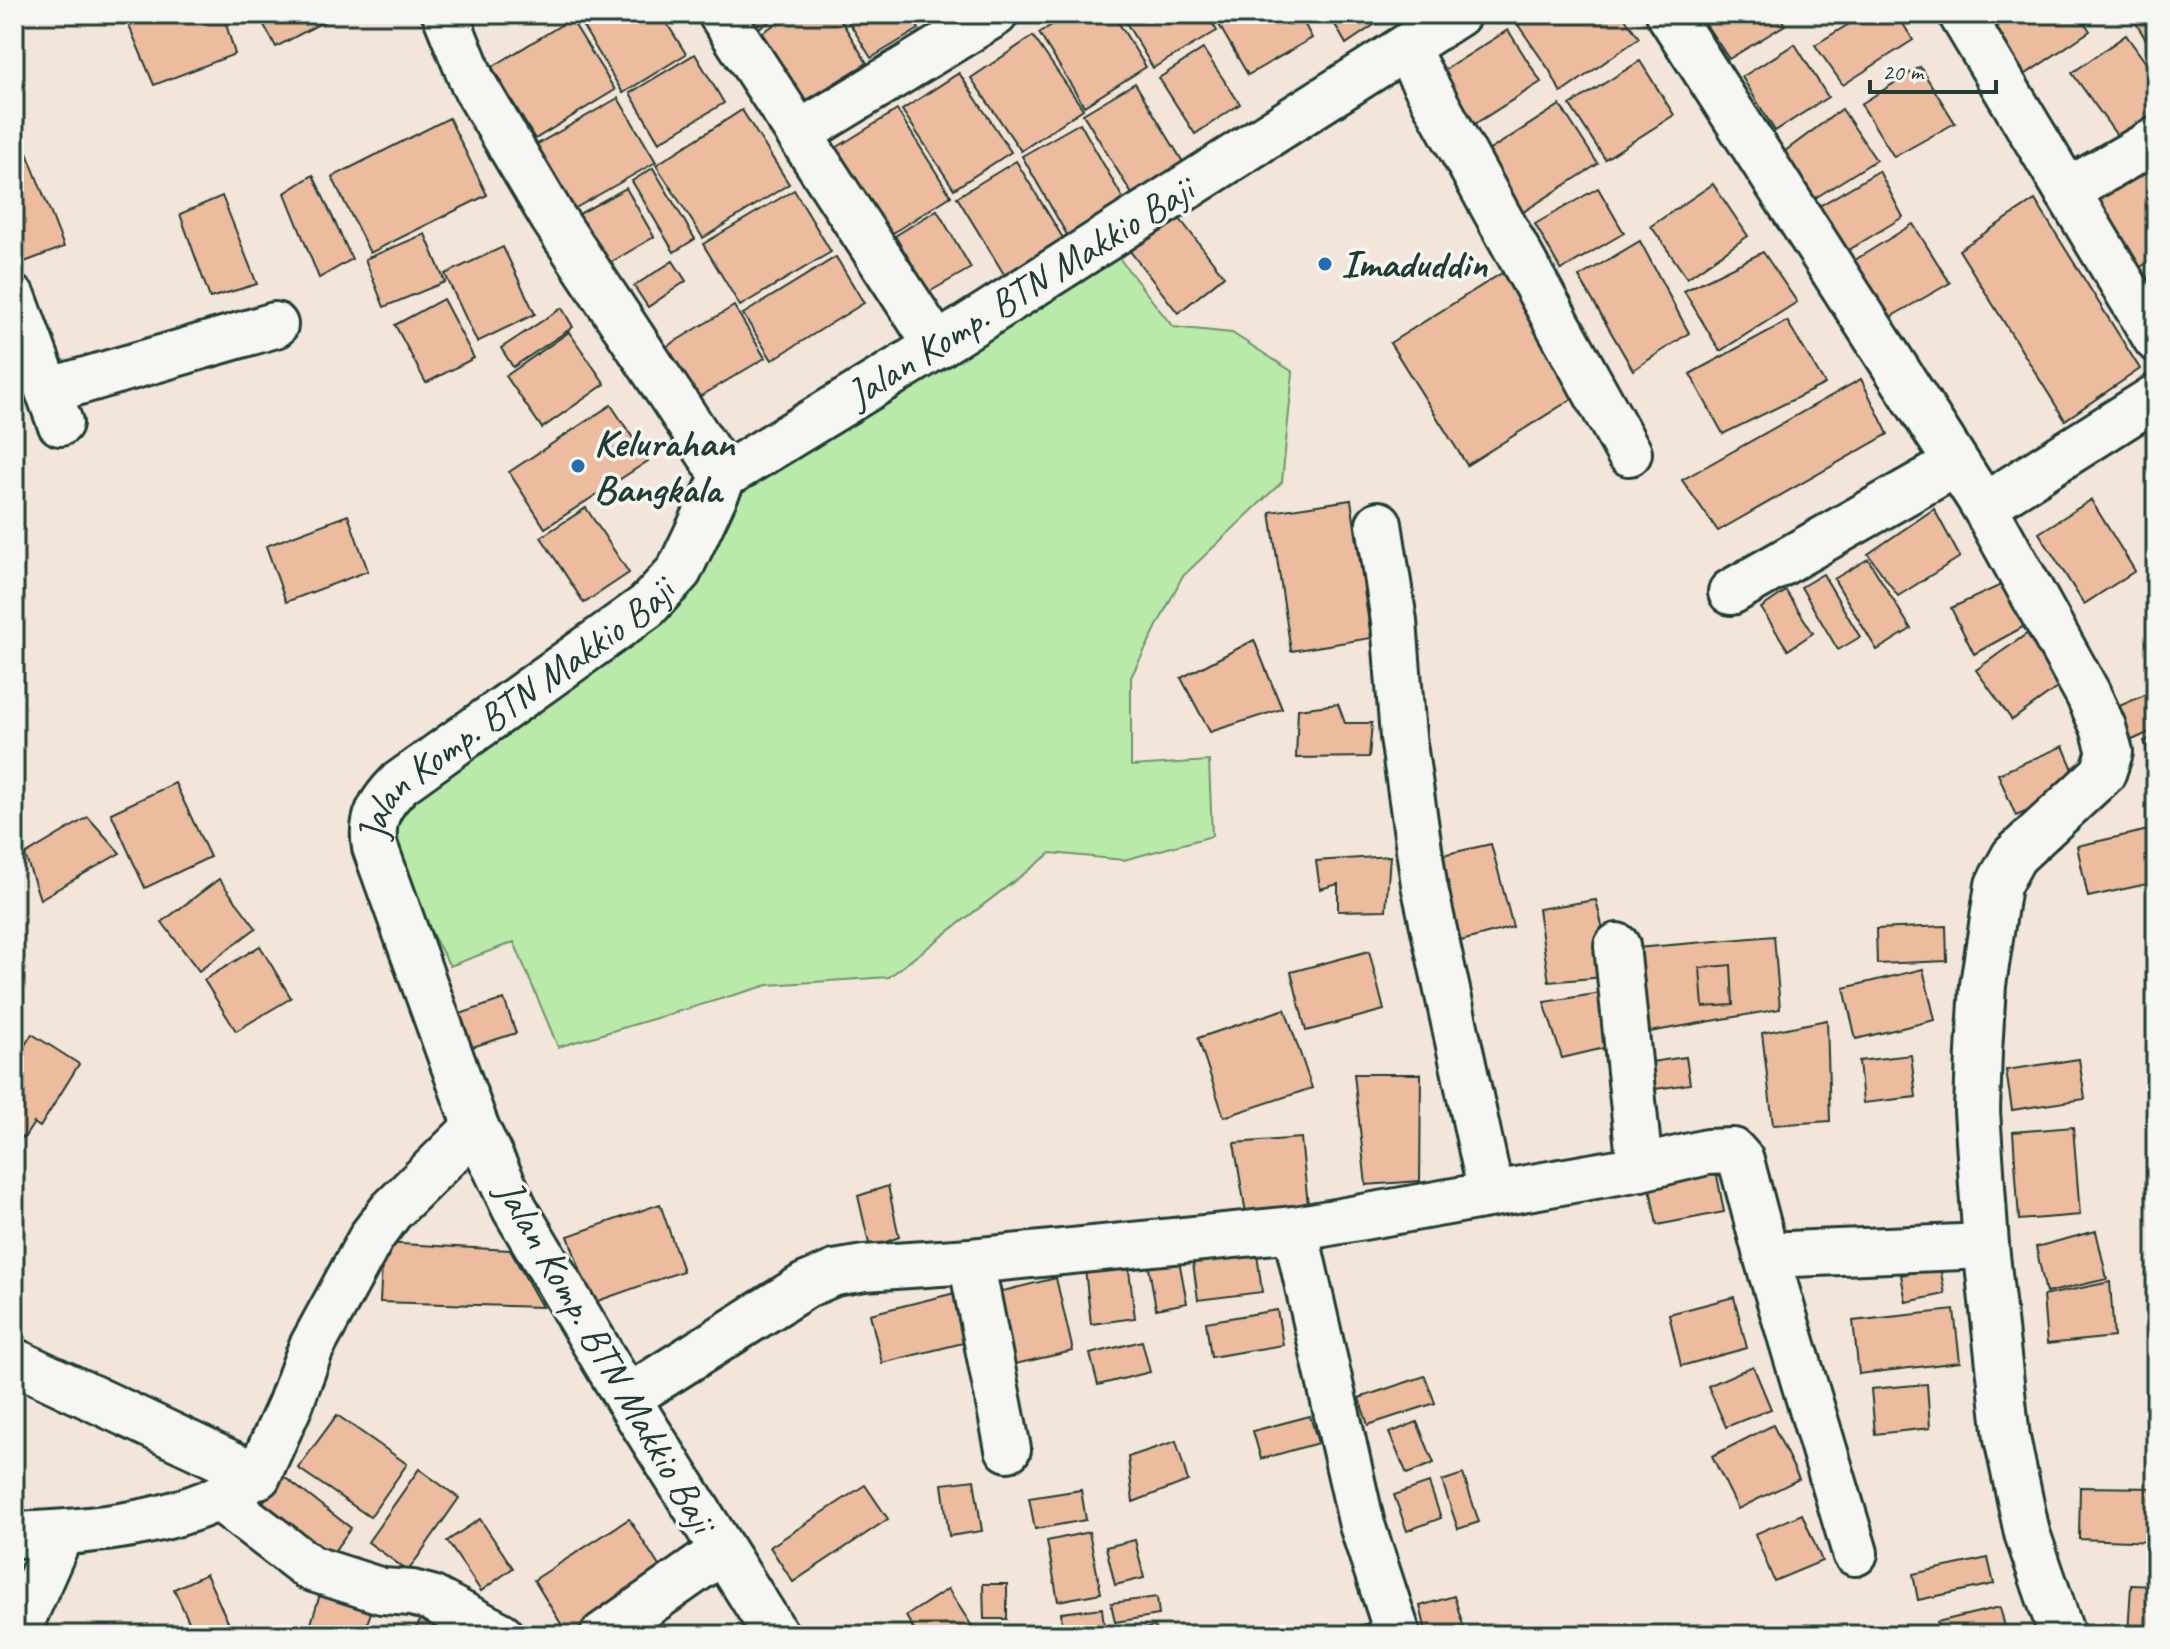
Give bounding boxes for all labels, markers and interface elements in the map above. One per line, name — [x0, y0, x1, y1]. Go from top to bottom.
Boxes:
scale bar — [1870, 44, 1996, 94]
text: 20 m — [1882, 57, 1925, 87]
street label: Jalan Komp. BTN Makkio Baji — [836, 163, 1206, 420]
place label: Imaduddin — [1341, 239, 1488, 289]
marker: Imaduddin — [1316, 255, 1334, 273]
place label: Kelurahan Bangkala — [594, 418, 736, 514]
marker: Kelurahan Bangkala — [569, 457, 587, 475]
street label: Jalan Komp. BTN Makkio Baji — [349, 564, 688, 843]
street label: Jalan Komp. BTN Makkio Baji — [484, 1169, 730, 1545]

